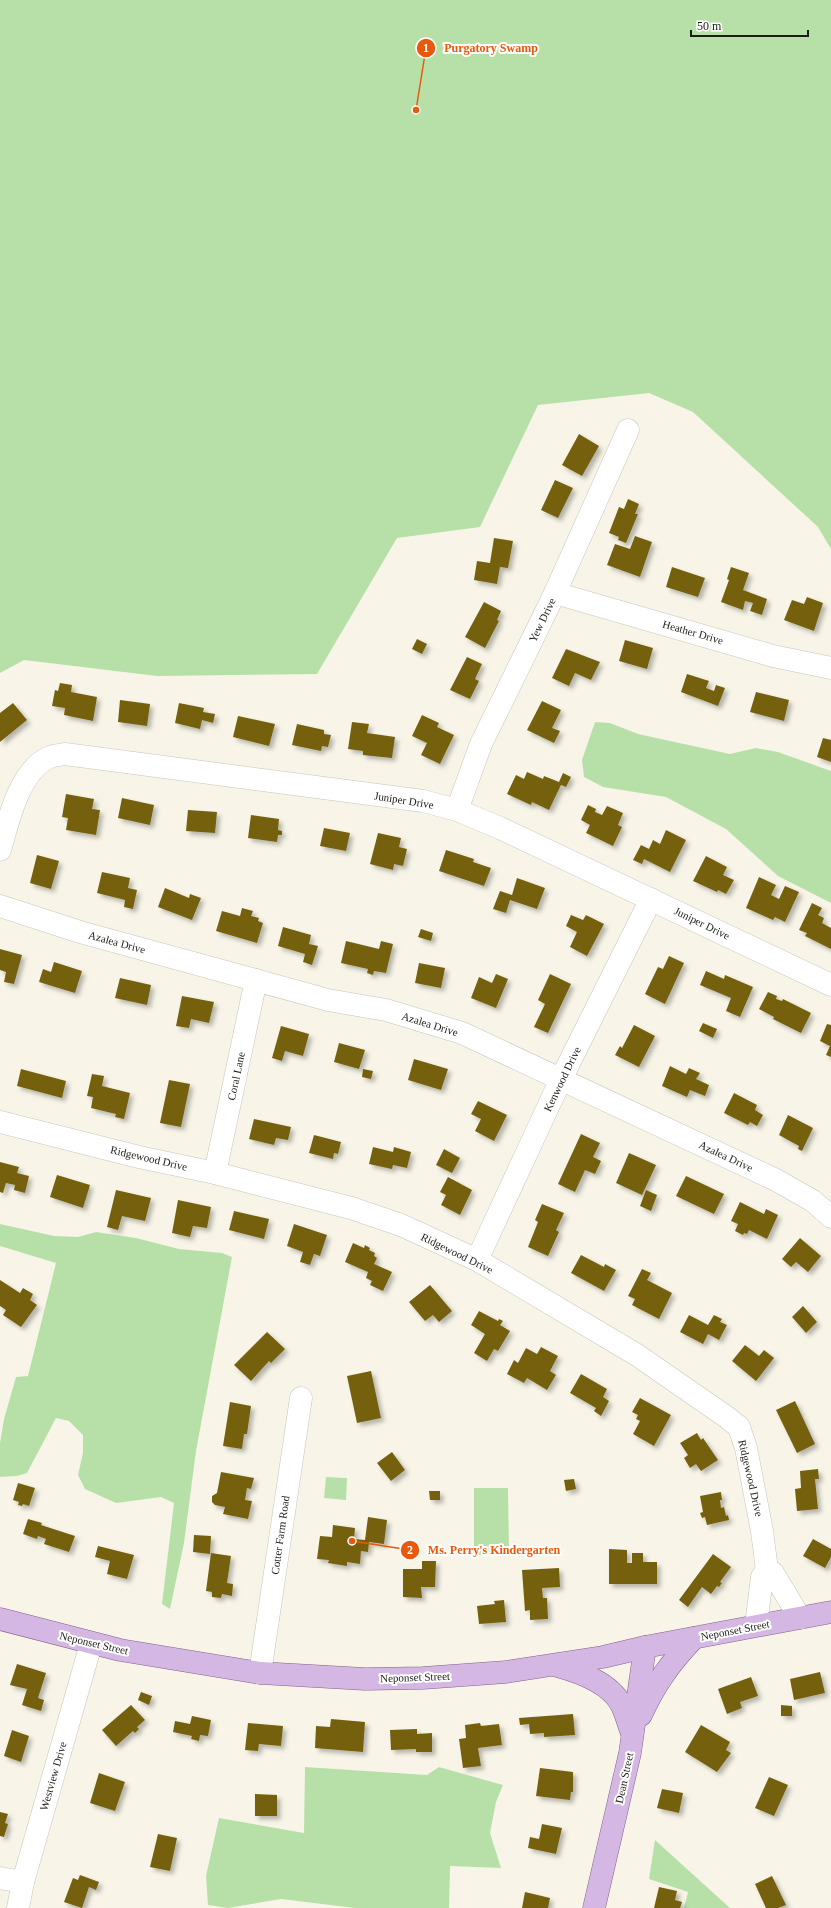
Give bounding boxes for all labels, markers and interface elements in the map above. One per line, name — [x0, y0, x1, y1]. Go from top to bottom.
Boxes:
scale bar — [691, 12, 808, 38]
text: 50 m — [697, 19, 722, 33]
callout: Purgatory Swamp — [416, 36, 546, 60]
text: 1 — [423, 41, 429, 55]
text: Purgatory Swamp — [444, 41, 538, 55]
street label: Yew Drive — [526, 596, 558, 644]
street label: Heather Drive — [661, 618, 725, 646]
street label: Juniper Drive — [373, 789, 435, 811]
street label: Juniper Drive — [672, 904, 732, 942]
street label: Azalea Drive — [87, 929, 147, 955]
street label: Azalea Drive — [400, 1010, 460, 1038]
street label: Kenwood Drive — [541, 1045, 583, 1113]
street label: Coral Lane — [225, 1051, 247, 1101]
street label: Azalea Drive — [697, 1138, 755, 1174]
street label: Ridgewood Drive — [109, 1143, 189, 1173]
street label: Ridgewood Drive — [419, 1230, 495, 1276]
street label: Ridgewood Drive — [736, 1438, 766, 1518]
street label: Cotter Farm Road — [269, 1494, 292, 1575]
callout: Ms. Perry's Kindergarten — [400, 1538, 568, 1562]
text: 2 — [407, 1543, 413, 1557]
text: Ms. Perry's Kindergarten — [428, 1543, 560, 1557]
street label: Neponset Street — [700, 1617, 770, 1643]
street label: Neponset Street — [59, 1629, 129, 1657]
street label: Neponset Street — [380, 1670, 450, 1684]
street label: Westview Drive — [37, 1740, 69, 1812]
street label: Dean Street — [613, 1752, 635, 1804]

